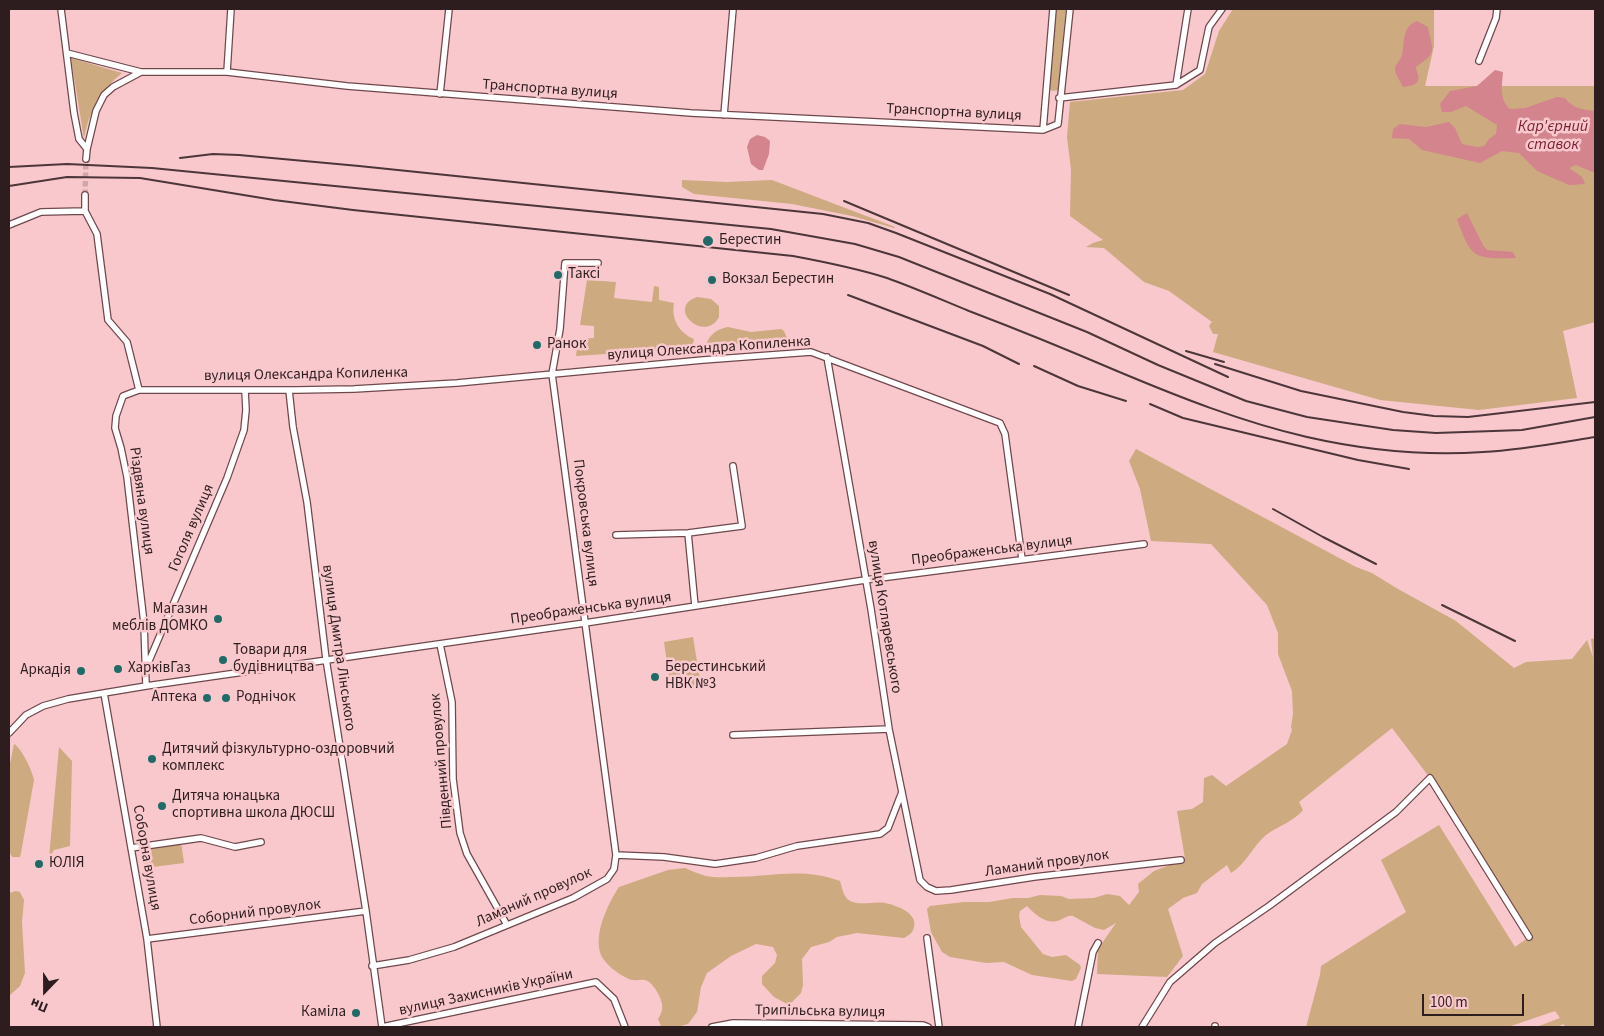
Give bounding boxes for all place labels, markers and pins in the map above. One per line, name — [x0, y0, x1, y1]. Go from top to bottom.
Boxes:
place label: Берестин — [719, 232, 781, 250]
marker: Берестин — [701, 234, 715, 248]
place label: Таксі — [568, 266, 600, 284]
marker: Таксі — [552, 269, 564, 281]
place label: Вокзал Берестин — [722, 271, 834, 289]
marker: Вокзал Берестин — [706, 274, 718, 286]
place label: Ранок — [547, 336, 586, 354]
marker: Ранок — [531, 339, 543, 351]
place label: Магазин меблів ДОМКО — [112, 601, 208, 636]
marker: Магазин меблів ДОМКО — [212, 613, 224, 625]
place label: Товари для будівництва — [233, 642, 314, 677]
marker: Товари для будівництва — [217, 654, 229, 666]
place label: Берестинський НВК №3 — [665, 659, 766, 694]
place label: ХарківГаз — [128, 660, 191, 678]
place label: Аркадія — [20, 662, 71, 680]
marker: ХарківГаз — [112, 663, 124, 675]
marker: Аркадія — [75, 665, 87, 677]
marker: Берестинський НВК №3 — [649, 671, 661, 683]
place label: Аптека — [152, 689, 197, 707]
place label: Роднічок — [236, 689, 296, 707]
marker: Аптека — [201, 692, 213, 704]
marker: Роднічок — [220, 692, 232, 704]
place label: Дитячий фізкультурно-оздоровчий комплекс — [162, 741, 395, 776]
marker: Дитячий фізкультурно-оздоровчий комплекс — [146, 753, 158, 765]
place label: Дитяча юнацька спортивна школа ДЮСШ — [172, 788, 335, 823]
marker: Дитяча юнацька спортивна школа ДЮСШ — [156, 800, 168, 812]
place label: ЮЛІЯ — [49, 855, 85, 873]
marker: ЮЛІЯ — [33, 858, 45, 870]
place label: Каміла — [301, 1004, 346, 1022]
marker: Каміла — [350, 1007, 362, 1019]

